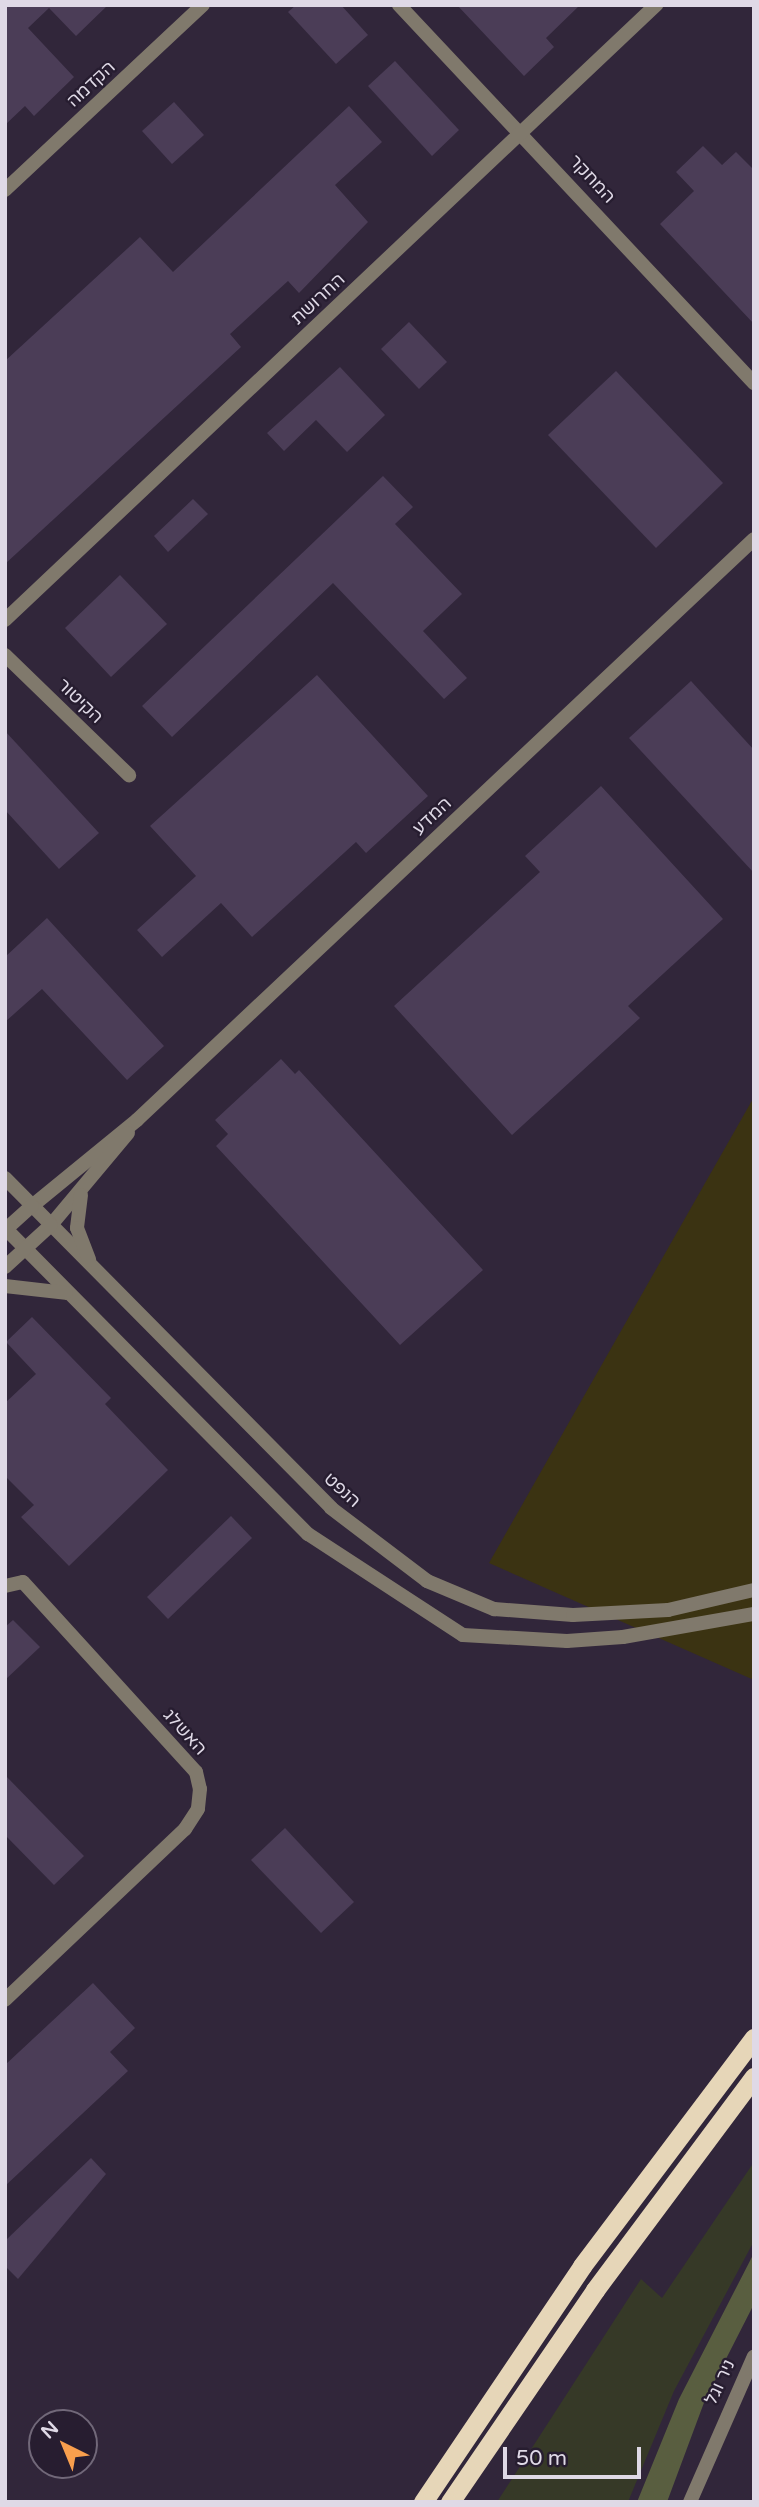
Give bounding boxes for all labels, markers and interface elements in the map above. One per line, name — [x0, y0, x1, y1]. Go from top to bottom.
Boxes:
street label: הקדמה — [62, 56, 120, 112]
street label: המחקר — [564, 150, 620, 208]
street label: החרושת — [287, 269, 349, 329]
street label: הקיטור — [53, 674, 107, 728]
street label: המדע — [408, 793, 456, 839]
street label: הנפט — [319, 1468, 365, 1512]
street label: האשלג — [159, 1704, 211, 1760]
street label: ניר וגל — [700, 2356, 740, 2408]
north arrow — [28, 2409, 98, 2479]
text: N — [37, 2417, 63, 2443]
scale bar — [507, 2434, 645, 2478]
text: 50 m — [516, 2446, 567, 2471]

